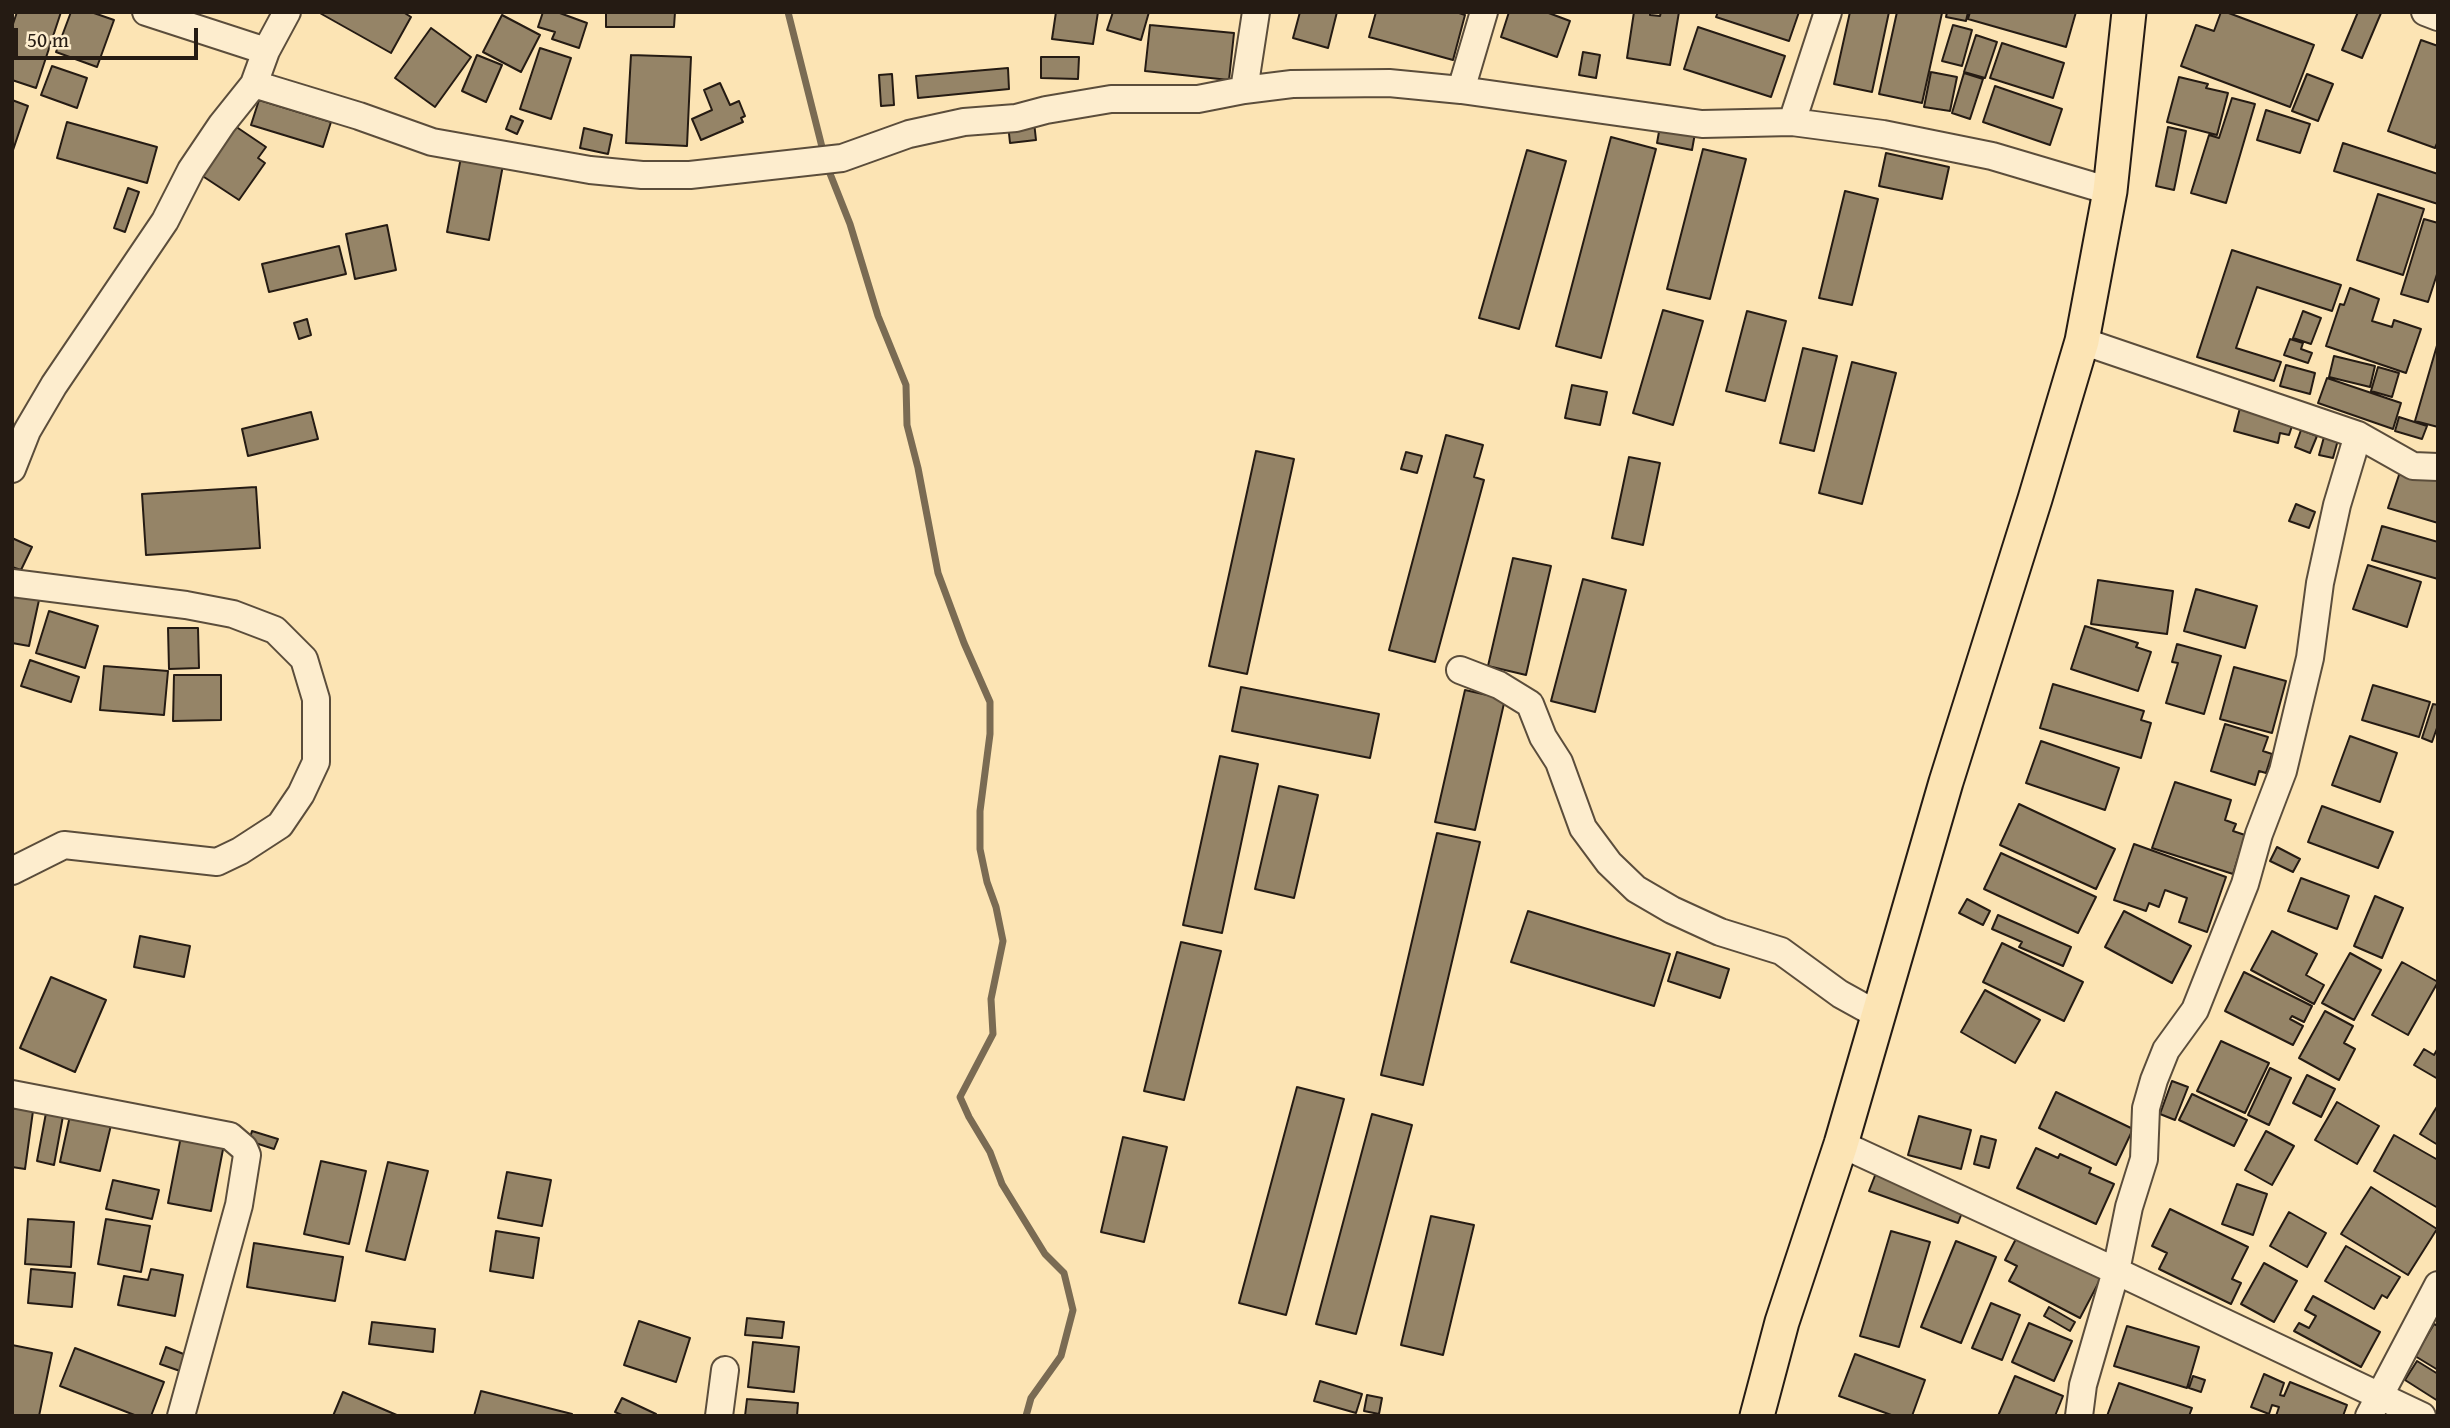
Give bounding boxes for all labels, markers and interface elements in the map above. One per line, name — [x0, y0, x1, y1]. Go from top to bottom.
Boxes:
scale bar — [18, 14, 201, 58]
text: 50 m — [27, 24, 69, 55]

